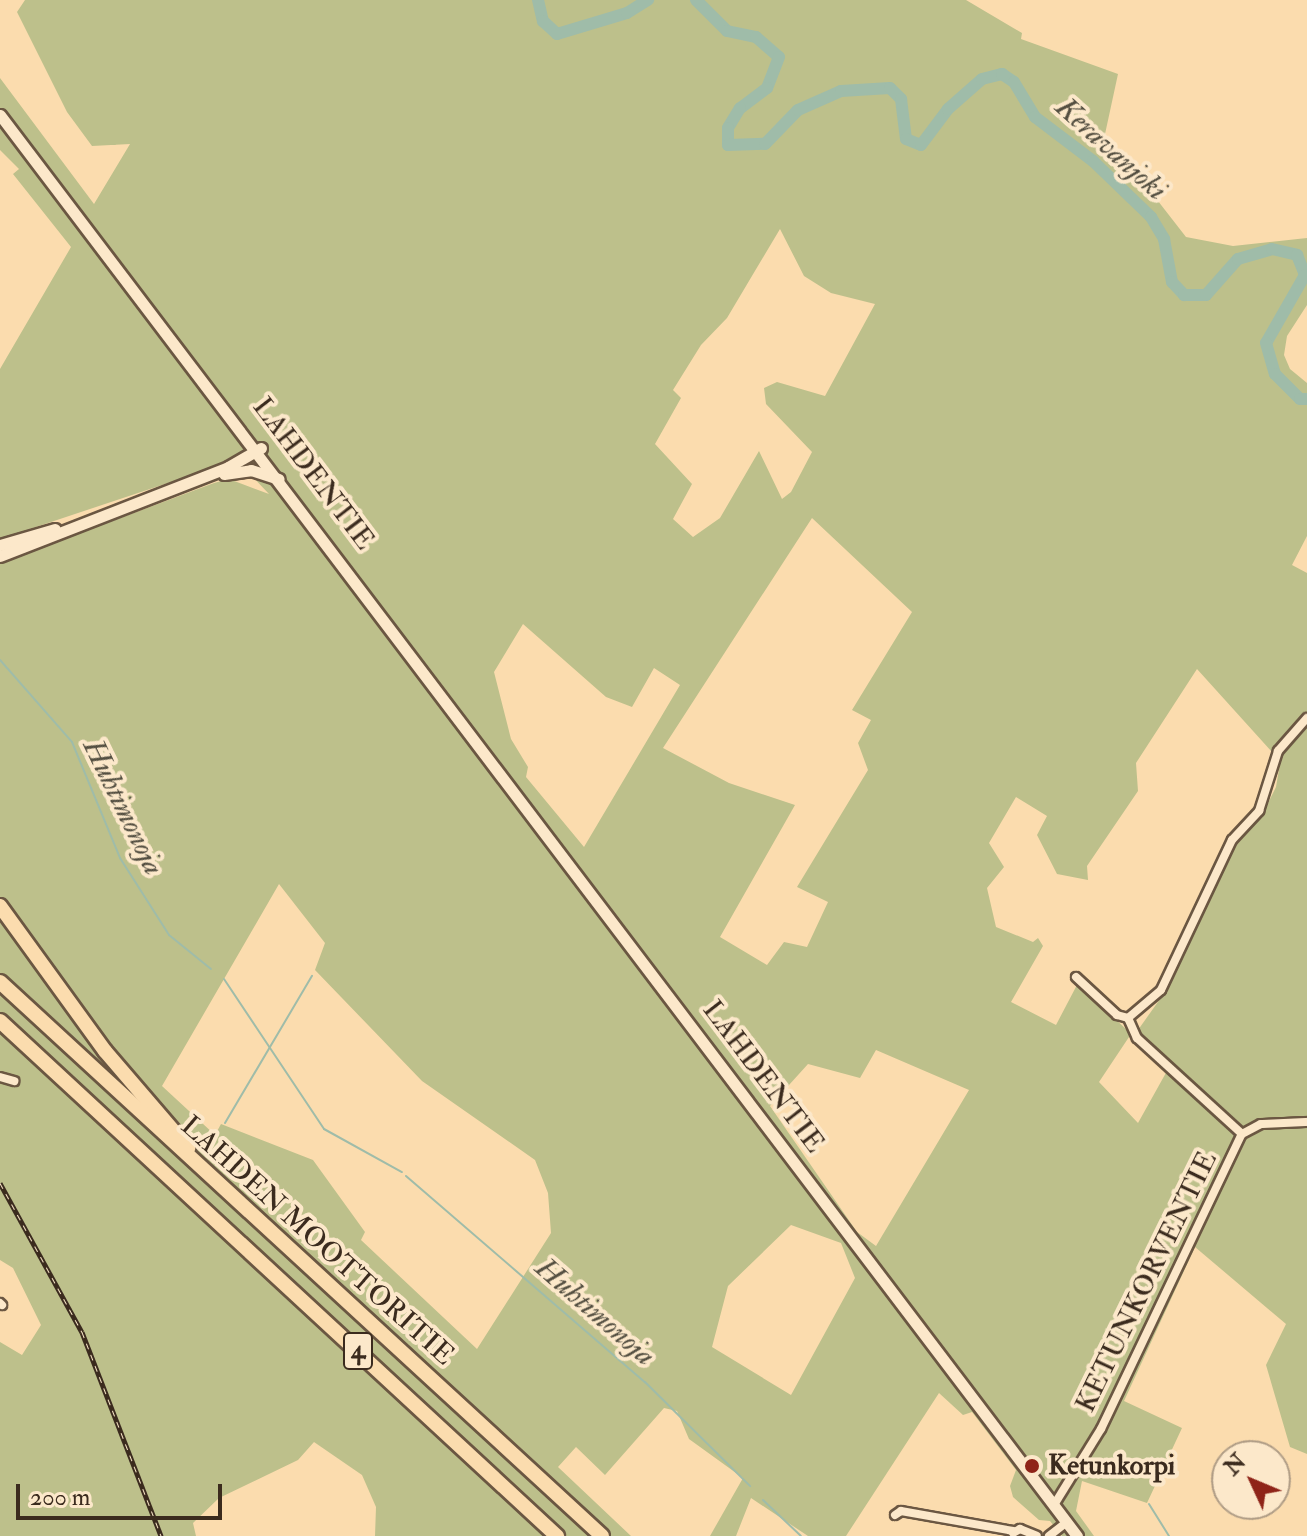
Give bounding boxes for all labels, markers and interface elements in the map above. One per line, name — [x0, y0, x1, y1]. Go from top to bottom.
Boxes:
water label: Keravanjoki — [1048, 90, 1174, 208]
street label: LAHDENTIE — [245, 391, 381, 557]
water label: Huhtimonoja — [75, 733, 171, 881]
street label: LAHDENTIE — [695, 994, 831, 1160]
street label: LAHDEN MOOTTORITIE — [174, 1109, 460, 1373]
street label: KETUNKORVENTIE — [1069, 1146, 1225, 1418]
water label: Huhtimonoja — [528, 1250, 662, 1374]
road number: 4 — [342, 1329, 374, 1373]
north arrow — [1211, 1440, 1291, 1520]
text: N — [1218, 1448, 1252, 1482]
place label: Ketunkorpi — [1048, 1449, 1175, 1483]
marker: Ketunkorpi — [1023, 1457, 1041, 1475]
scale bar — [20, 1468, 226, 1518]
text: 200 m — [30, 1482, 90, 1513]

